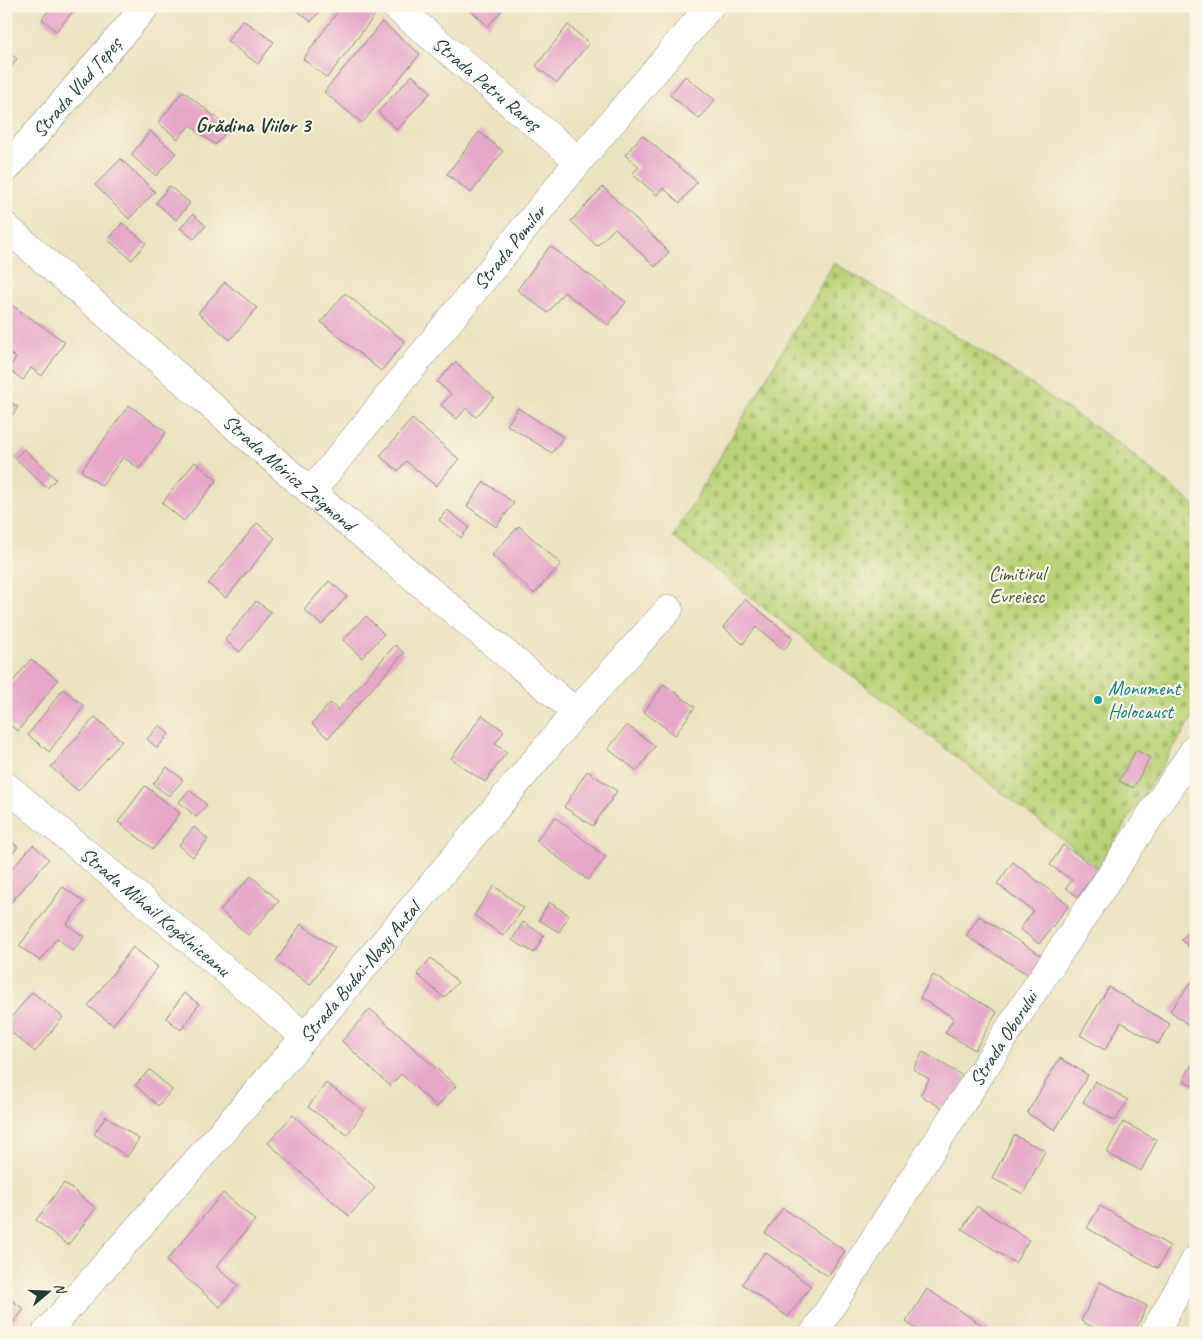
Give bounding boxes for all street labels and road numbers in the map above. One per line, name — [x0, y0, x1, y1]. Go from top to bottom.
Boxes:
street label: Strada Vlad Țepeș — [27, 31, 128, 143]
street label: Strada Petru Rareș — [427, 31, 547, 138]
street label: Strada Pomilor — [468, 199, 552, 295]
street label: Strada Móricz Zsigmond — [218, 409, 363, 539]
street label: Strada Mihail Kogălniceanu — [75, 842, 236, 983]
street label: Strada Budai-Nagy Antal — [294, 894, 428, 1048]
street label: Strada Oborului — [964, 984, 1044, 1091]

